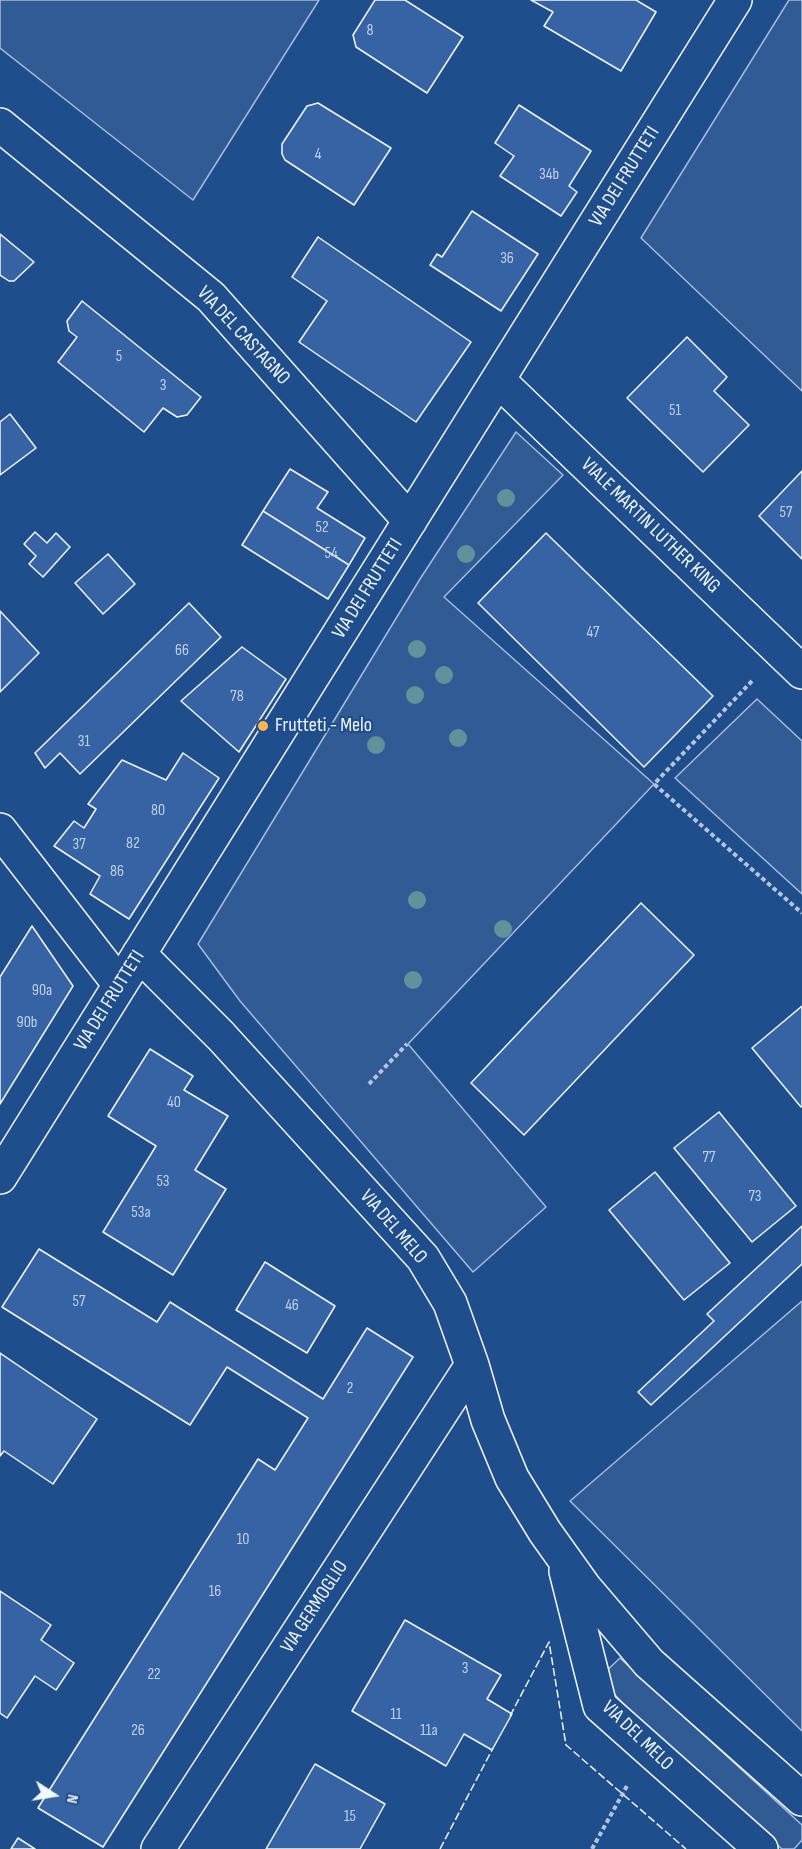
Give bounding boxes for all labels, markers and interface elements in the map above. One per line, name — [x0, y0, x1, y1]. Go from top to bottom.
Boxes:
house number: 8 — [366, 21, 374, 41]
street label: VIA DEI FRUTTETI — [585, 122, 665, 232]
house number: 4 — [315, 145, 321, 165]
house number: 34b — [539, 165, 559, 185]
house number: 36 — [500, 249, 514, 269]
street label: VIA DEL CASTAGNO — [191, 282, 295, 390]
house number: 5 — [116, 347, 122, 367]
house number: 3 — [160, 376, 166, 396]
house number: 51 — [669, 401, 681, 421]
street label: VIALE MARTIN LUTHER KING — [575, 453, 725, 599]
house number: 57 — [780, 503, 792, 523]
house number: 52 — [315, 518, 329, 538]
street label: VIA DEI FRUTTETI — [328, 534, 408, 644]
house number: 54 — [324, 544, 338, 564]
house number: 47 — [587, 623, 599, 643]
house number: 66 — [175, 641, 189, 661]
house number: 78 — [230, 687, 244, 707]
place label: Frutteti - Melo — [275, 714, 372, 738]
marker: Frutteti - Melo — [256, 719, 270, 733]
house number: 31 — [78, 732, 90, 752]
house number: 80 — [151, 801, 165, 821]
house number: 82 — [126, 834, 140, 854]
house number: 37 — [72, 835, 86, 855]
house number: 86 — [110, 862, 124, 882]
street label: VIA DEI FRUTTETI — [70, 946, 150, 1056]
house number: 90a — [32, 981, 52, 1001]
house number: 90b — [17, 1013, 37, 1033]
house number: 40 — [167, 1093, 181, 1113]
house number: 77 — [703, 1148, 715, 1168]
house number: 53 — [156, 1172, 170, 1192]
street label: VIA DEL MELO — [354, 1185, 432, 1269]
house number: 73 — [748, 1187, 762, 1207]
house number: 53a — [131, 1203, 151, 1223]
house number: 57 — [73, 1292, 85, 1312]
house number: 46 — [285, 1296, 299, 1316]
house number: 2 — [347, 1379, 353, 1399]
house number: 10 — [237, 1530, 249, 1550]
street label: VIA GERMOGLIO — [276, 1556, 354, 1658]
house number: 16 — [209, 1582, 221, 1602]
house number: 3 — [462, 1659, 468, 1679]
house number: 22 — [147, 1665, 161, 1685]
street label: VIA DEL MELO — [596, 1696, 678, 1776]
house number: 11 — [390, 1705, 402, 1725]
house number: 26 — [131, 1721, 145, 1741]
house number: 11a — [420, 1721, 438, 1741]
north arrow — [24, 1765, 84, 1825]
text: N — [62, 1793, 82, 1805]
house number: 15 — [344, 1807, 356, 1827]

